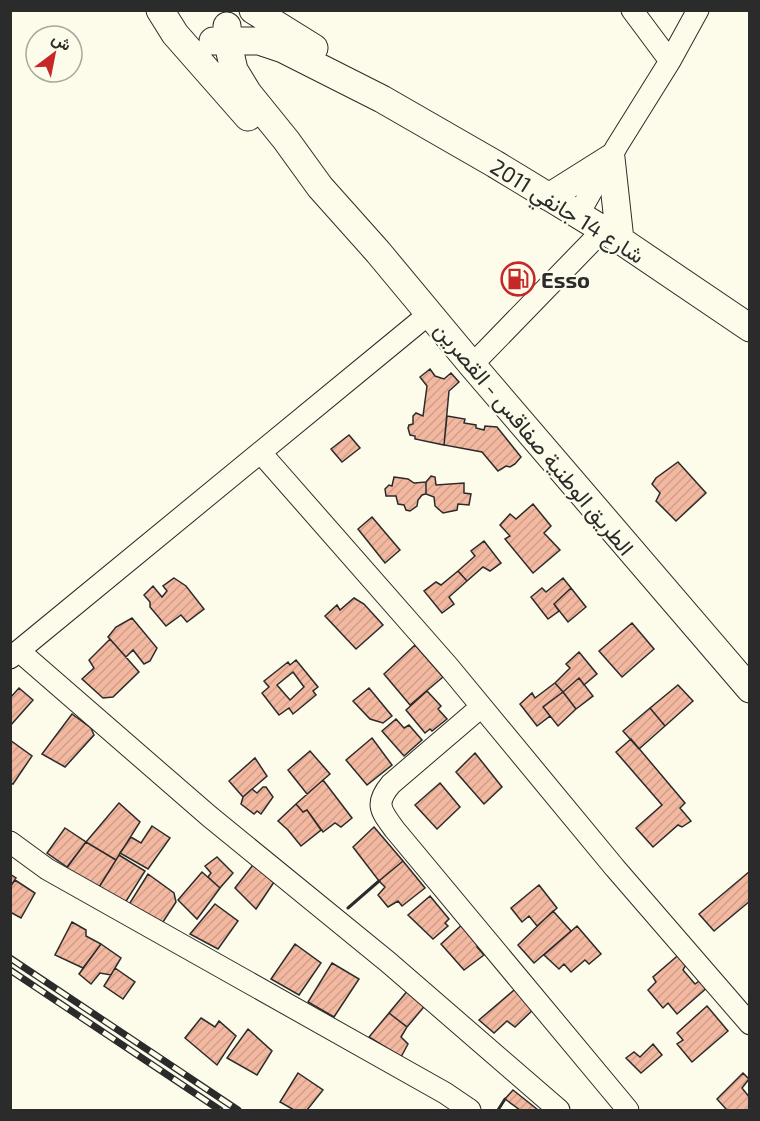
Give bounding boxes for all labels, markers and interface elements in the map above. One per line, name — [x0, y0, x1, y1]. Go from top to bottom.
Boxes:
north arrow — [24, 24, 84, 84]
text: ش — [48, 28, 75, 55]
street label: شارع 14 جانفي 2011 — [483, 152, 650, 274]
fuel station icon: Esso — [500, 261, 536, 297]
place label: Esso — [541, 266, 590, 292]
street label: الطريق الوطنية صفاقس - القصرين — [428, 316, 640, 561]

